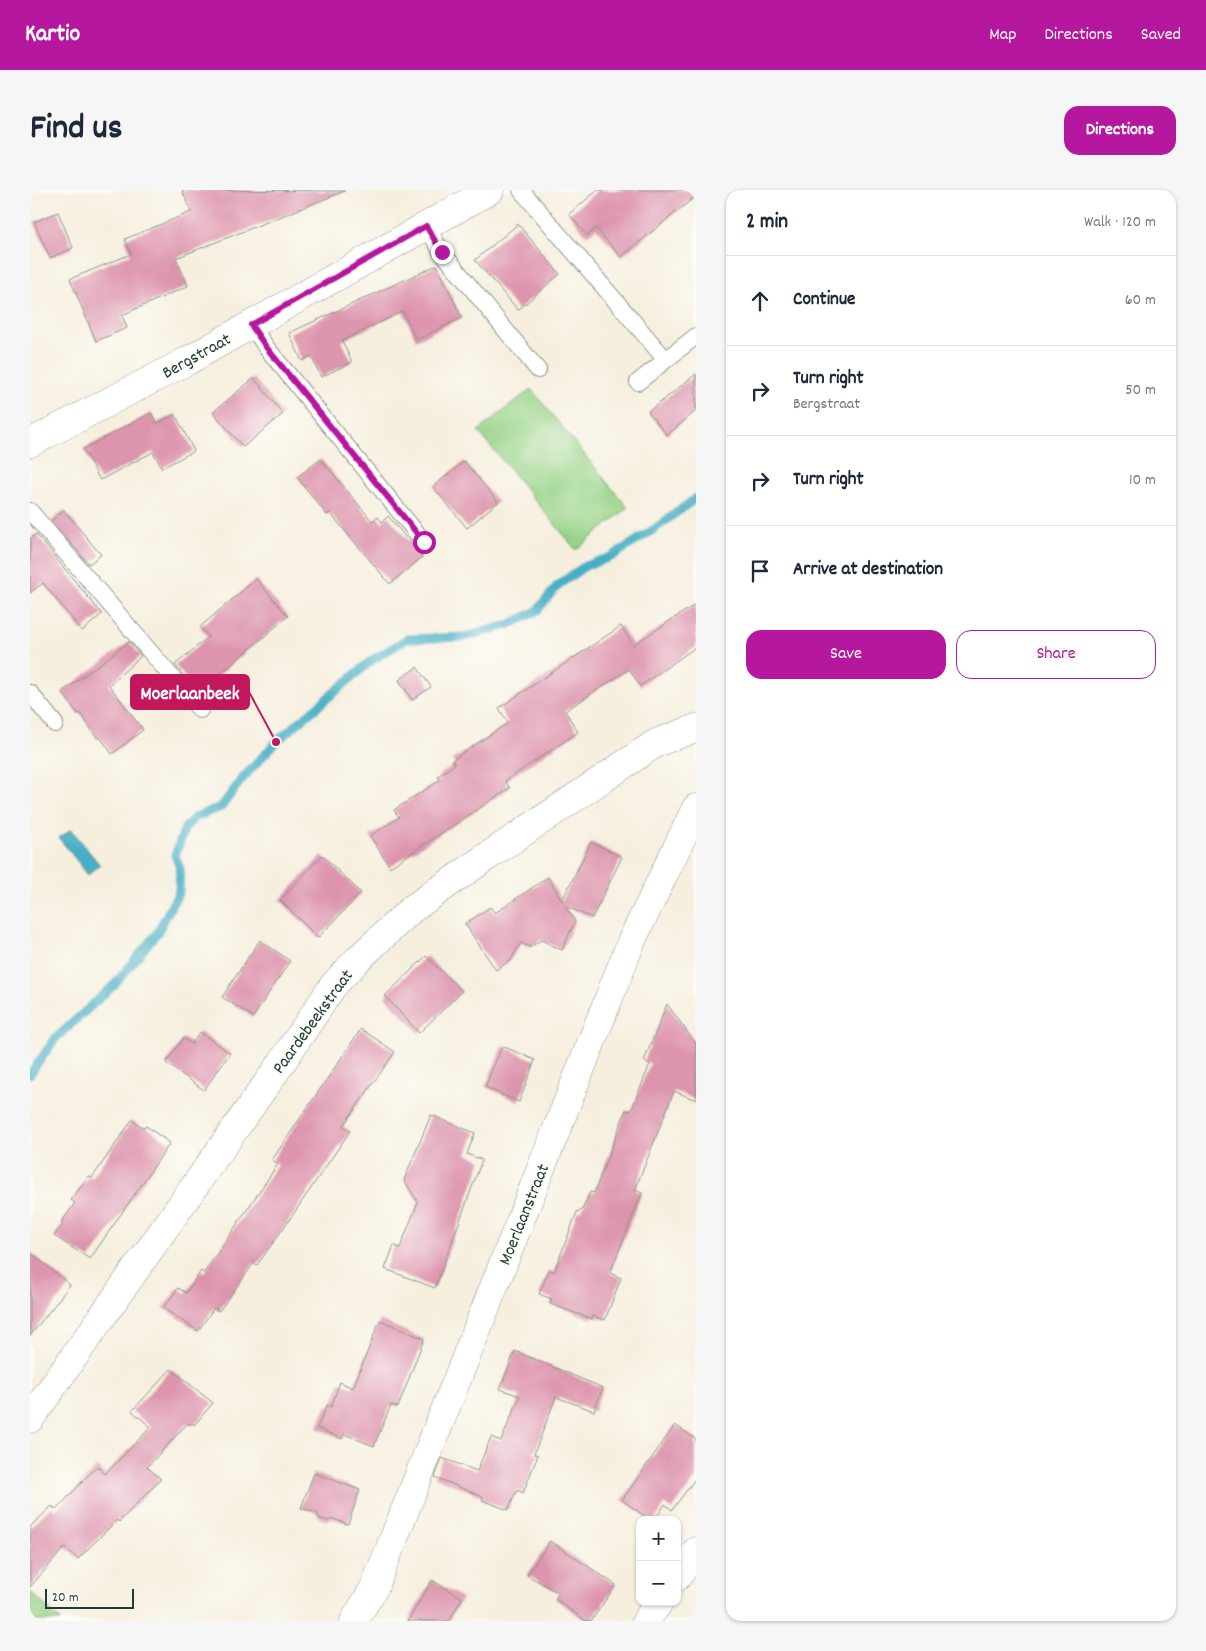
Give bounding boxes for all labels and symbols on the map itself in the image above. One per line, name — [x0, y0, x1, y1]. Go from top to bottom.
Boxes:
route end — [431, 241, 454, 264]
street label: Bergstraat — [158, 328, 237, 386]
route start — [413, 531, 436, 554]
callout: Moerlaanbeek — [131, 675, 249, 709]
text: Moerlaanbeek — [141, 682, 240, 709]
street label: Paardebeekstraat — [268, 965, 361, 1080]
street label: Moerlaanstraat — [494, 1160, 557, 1269]
scale bar — [45, 1586, 134, 1609]

